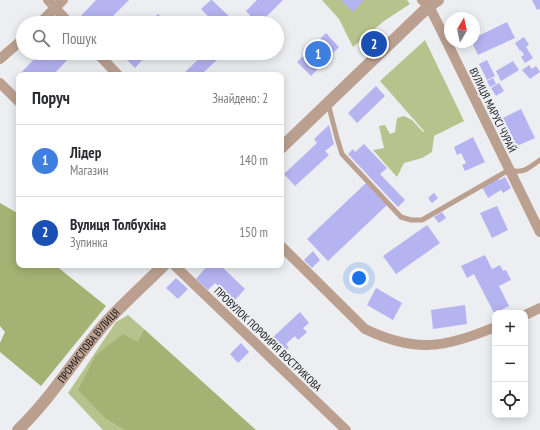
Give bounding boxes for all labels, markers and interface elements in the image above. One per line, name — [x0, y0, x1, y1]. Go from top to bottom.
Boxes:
north arrow — [444, 12, 480, 48]
search box — [16, 16, 284, 60]
icon: search — [30, 27, 52, 49]
text: Пошук — [62, 29, 97, 48]
pin: 2 — [361, 29, 387, 59]
pin: 1 — [305, 39, 331, 69]
street label: ВУЛИЦЯ МАРУСІ ЧУРАЙ — [466, 65, 520, 155]
text: Поруч — [32, 87, 70, 109]
text: Знайдено: 2 — [212, 90, 268, 107]
text: Лідер — [70, 143, 101, 162]
text: 1 — [42, 152, 48, 169]
text: 140 m — [239, 152, 268, 169]
text: Магазин — [70, 162, 108, 179]
text: Вулиця Толбухіна — [70, 215, 166, 234]
text: 2 — [42, 224, 48, 241]
text: 150 m — [239, 224, 268, 241]
text: Зупинка — [70, 234, 108, 251]
your location — [349, 268, 369, 288]
street label: ПРОВУЛОК ПОРФИРІЯ ВОСТРИКОВА — [211, 284, 325, 395]
street label: ПРОМИСЛОВА ВУЛИЦЯ — [54, 305, 122, 386]
map controls — [492, 310, 528, 418]
button: + — [492, 310, 528, 346]
button: − — [492, 346, 528, 382]
button: locate — [492, 382, 528, 418]

